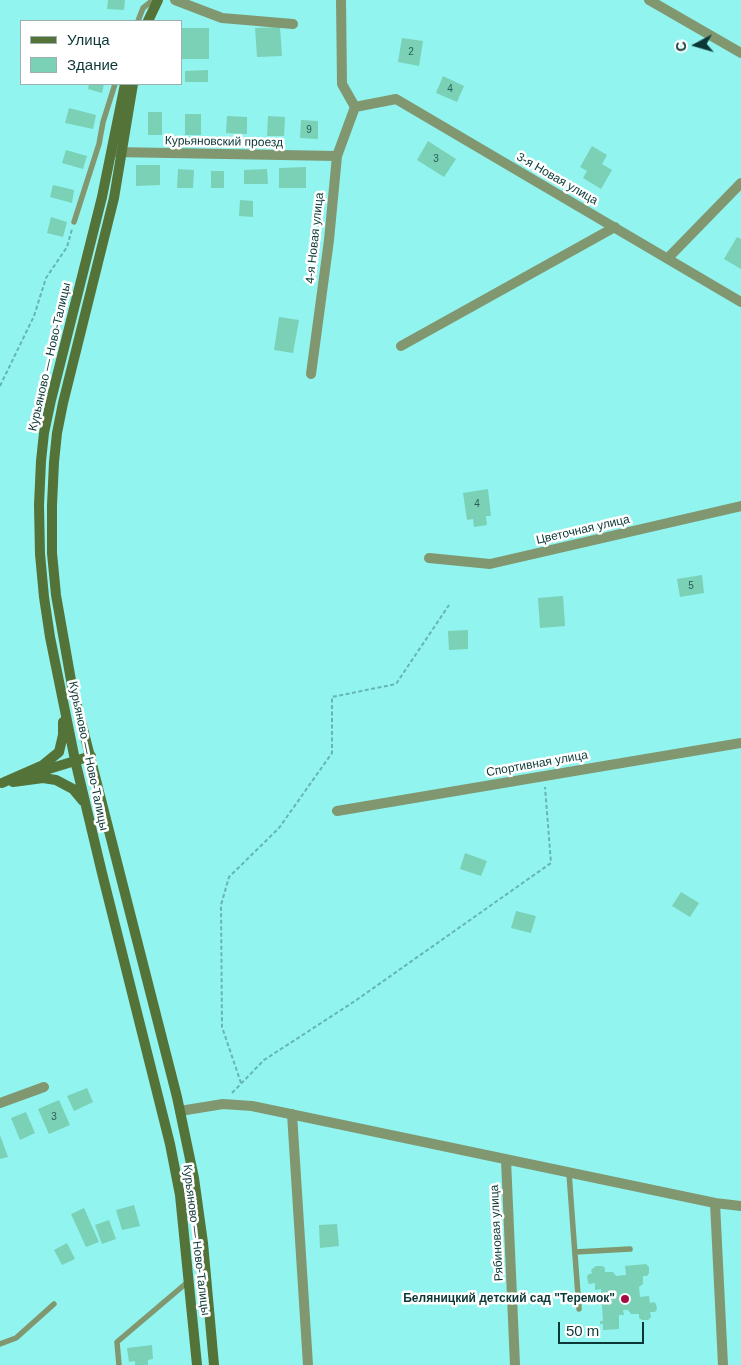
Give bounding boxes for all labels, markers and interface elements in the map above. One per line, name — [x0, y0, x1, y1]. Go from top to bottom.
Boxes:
legend — [20, 20, 182, 85]
north arrow — [671, 20, 721, 70]
text: Улица — [67, 31, 110, 48]
text: С — [673, 41, 690, 52]
house number: 2 — [408, 46, 414, 58]
text: Здание — [67, 56, 118, 73]
house number: 4 — [447, 83, 453, 95]
house number: 9 — [306, 124, 312, 136]
street label: Курьяновский проезд — [165, 134, 283, 150]
street label: 3-я Новая улица — [514, 150, 600, 208]
house number: 3 — [433, 153, 439, 165]
street label: 4-я Новая улица — [303, 192, 327, 284]
street label: Курьяново — Ново-Талицы — [26, 281, 74, 433]
house number: 4 — [474, 498, 480, 510]
street label: Цветочная улица — [535, 512, 631, 548]
house number: 5 — [688, 580, 694, 592]
street label: Курьяново — Ново-Талицы — [65, 680, 111, 832]
street label: Спортивная улица — [485, 748, 589, 780]
house number: 3 — [51, 1111, 57, 1123]
street label: Курьяново — Ново-Талицы — [180, 1164, 212, 1316]
street label: Рябиновая улица — [487, 1184, 507, 1282]
place label: Беляницкий детский сад "Теремок" — [403, 1292, 615, 1306]
marker: Беляницкий детский сад "Теремок" — [619, 1293, 631, 1305]
scale bar — [561, 1312, 647, 1344]
text: 50 m — [566, 1322, 599, 1339]

